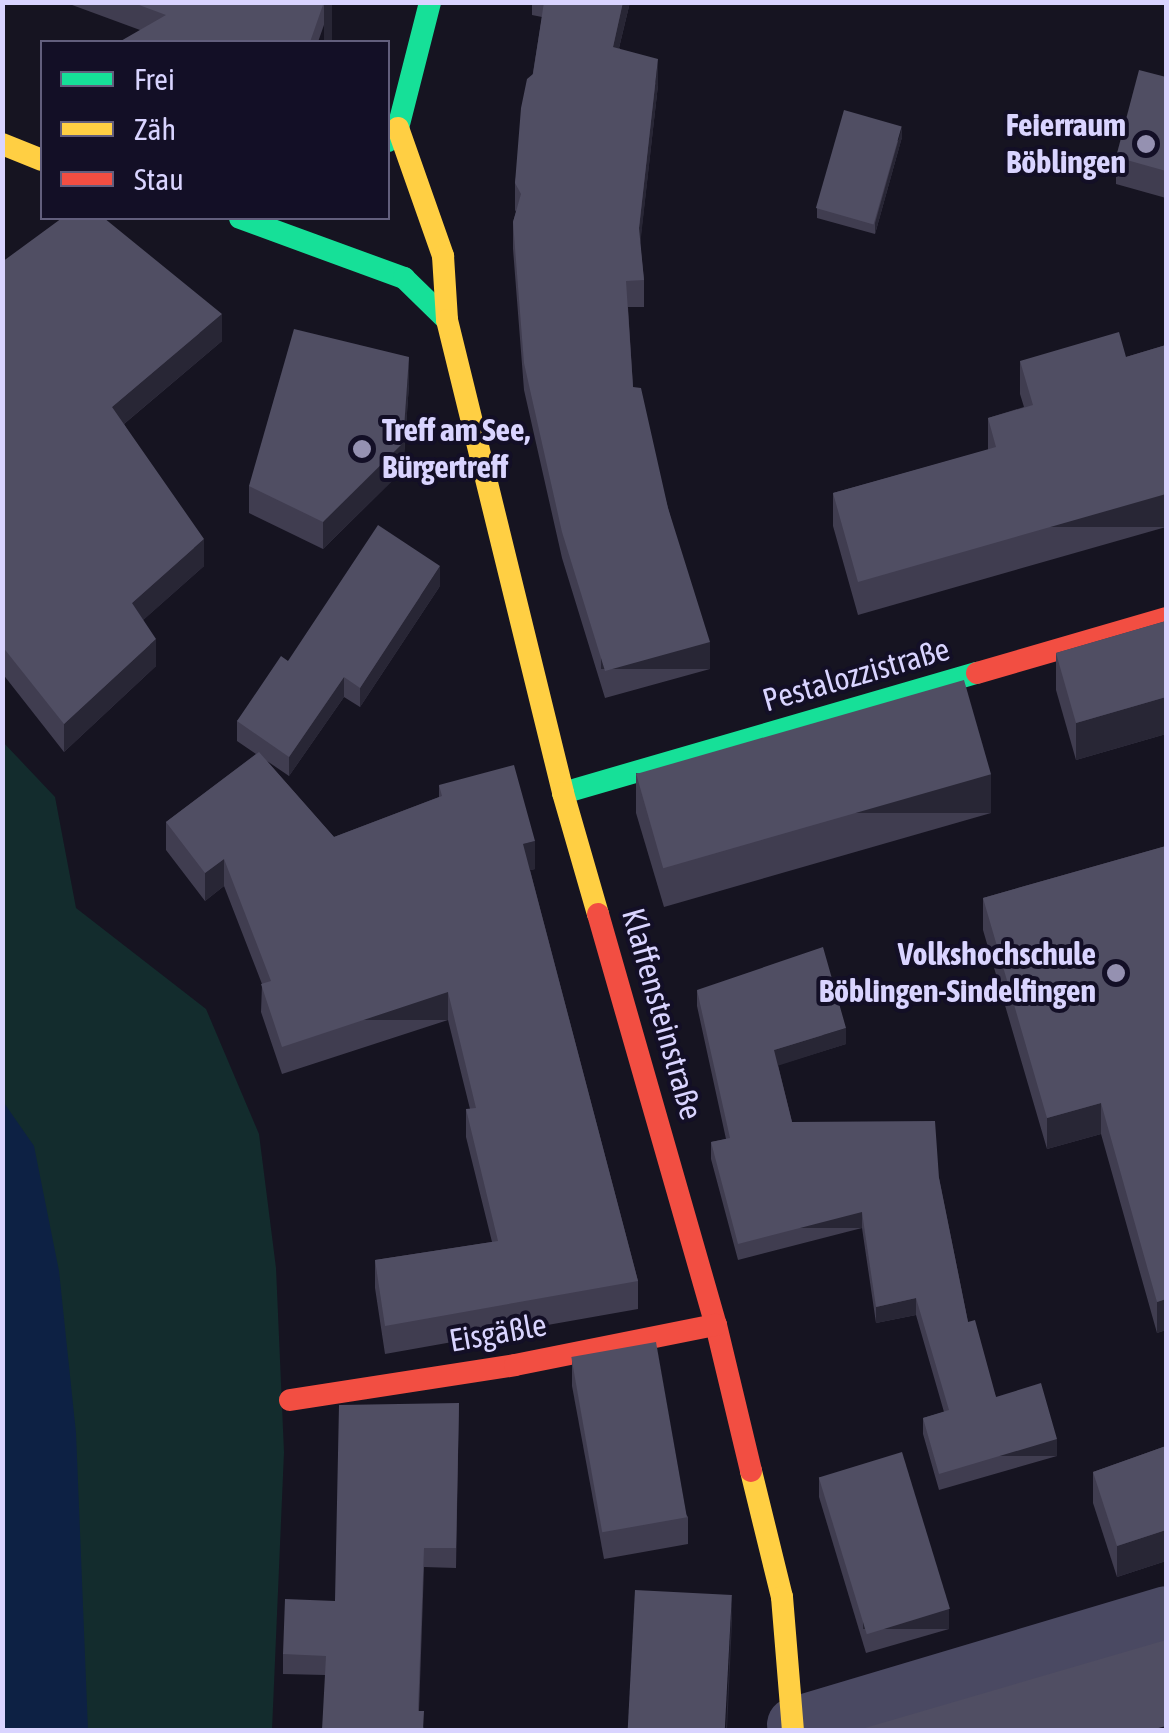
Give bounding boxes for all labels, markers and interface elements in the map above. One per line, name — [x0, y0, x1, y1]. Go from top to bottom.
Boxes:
legend — [40, 40, 390, 220]
text: Frei — [134, 62, 175, 96]
place label: Feierraum Böblingen — [1006, 107, 1126, 182]
text: Zäh — [134, 112, 176, 146]
marker: Feierraum Böblingen — [1135, 133, 1157, 155]
text: Stau — [134, 162, 184, 196]
place label: Treff am See, Bürgertreff — [382, 412, 530, 487]
marker: Treff am See, Bürgertreff — [351, 438, 373, 460]
street label: Pestalozzistraße — [758, 630, 954, 720]
street label: Klaffensteinstraße — [614, 904, 710, 1124]
place label: Volkshochschule Böblingen-Sindelfingen — [819, 936, 1096, 1011]
marker: Volkshochschule Böblingen-Sindelfingen — [1105, 962, 1127, 984]
street label: Eisgäßle — [446, 1306, 550, 1360]

